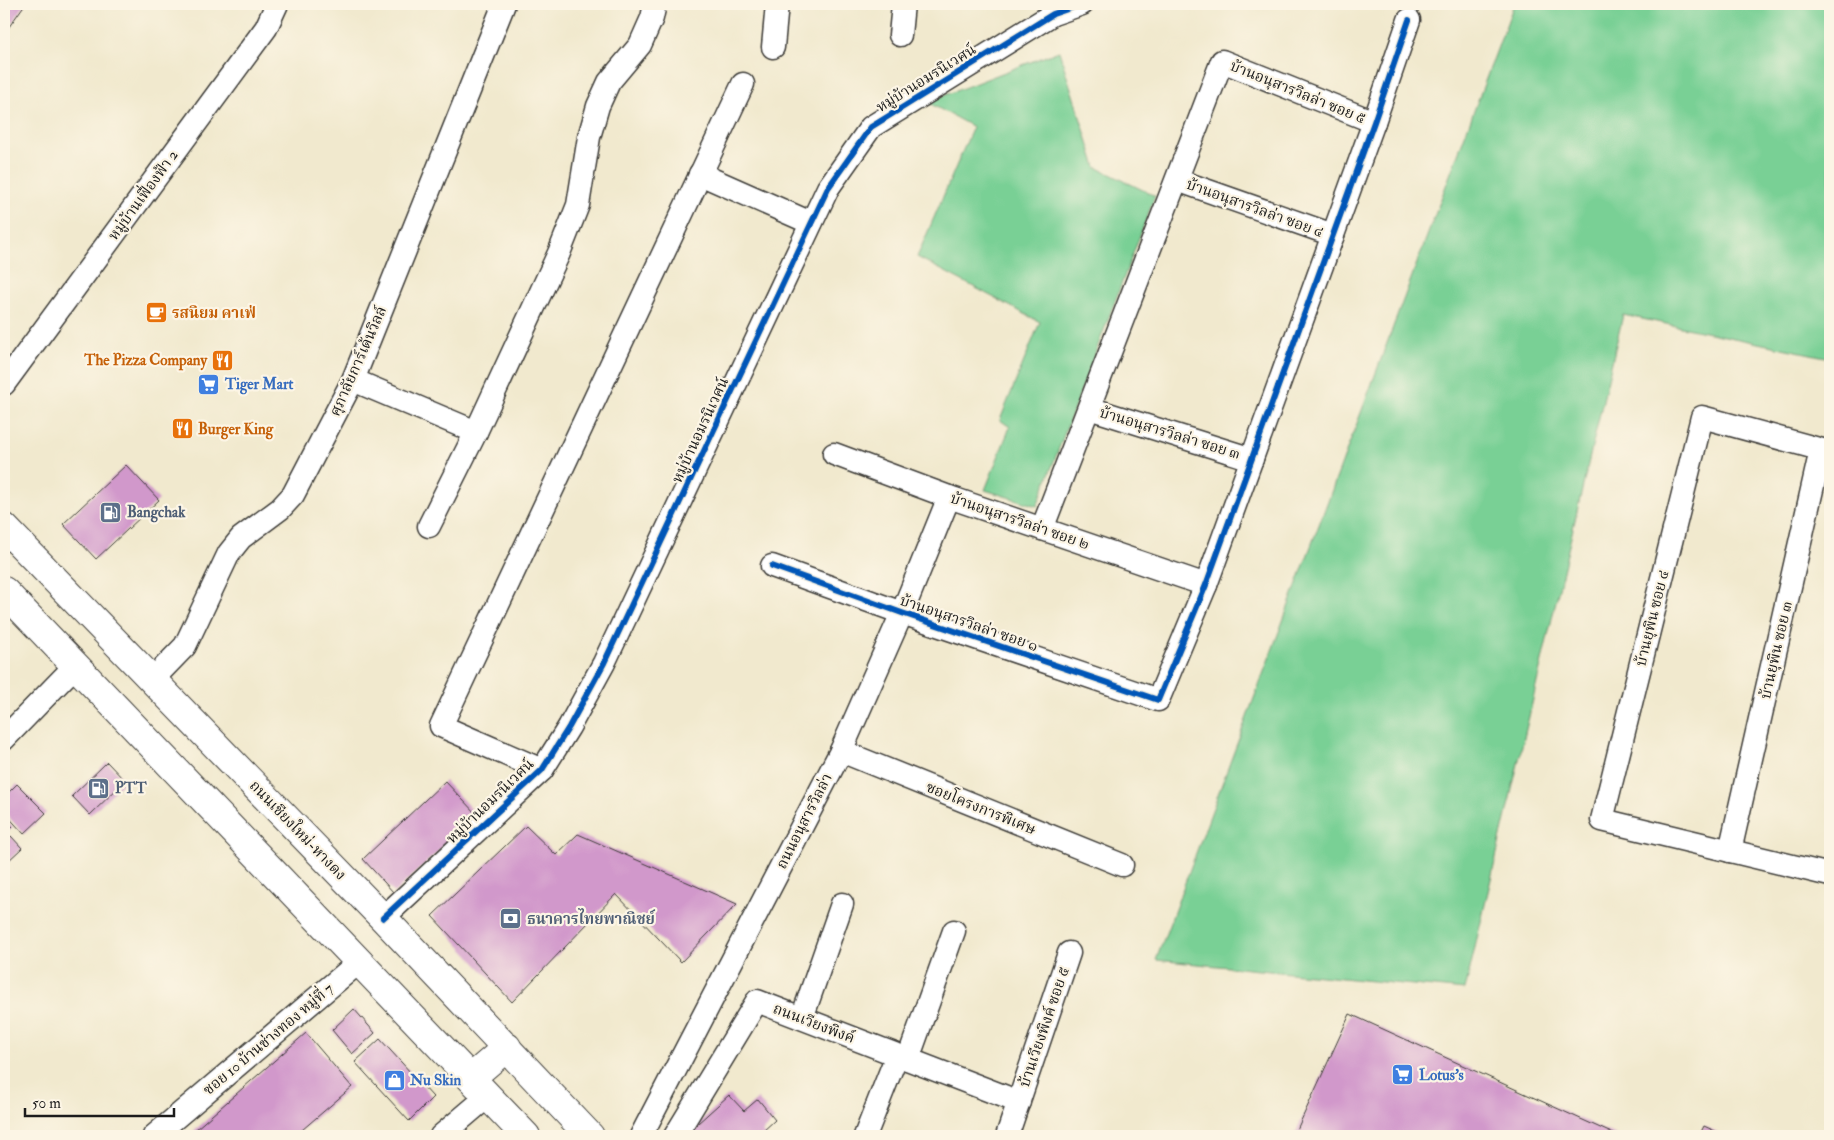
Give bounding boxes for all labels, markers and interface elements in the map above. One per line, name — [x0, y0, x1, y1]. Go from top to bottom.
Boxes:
street label: หมู่บ้านอมรนิเวศน์ — [872, 39, 980, 117]
street label: บ้านอนุสารวิลล่า ซอย ๕ — [1227, 57, 1368, 129]
street label: หมู่บ้านเฟื่องฟ้า 2 — [103, 145, 183, 244]
street label: บ้านอนุสารวิลล่า ซอย ๔ — [1183, 175, 1326, 243]
cafe icon: รสนิยม คาเฟ่ — [144, 301, 168, 325]
street label: ศุภาลัยการ์เด้นวิลล์ — [325, 303, 392, 420]
place label: รสนิยม คาเฟ่ — [172, 304, 256, 323]
restaurant icon: The Pizza Company — [211, 348, 235, 372]
place label: The Pizza Company — [83, 351, 208, 371]
supermarket icon: Tiger Mart — [197, 372, 221, 396]
street label: หมู่บ้านอมรนิเวศน์ — [667, 374, 733, 486]
place label: Tiger Mart — [224, 375, 294, 395]
street label: บ้านอนุสารวิลล่า ซอย ๓ — [1097, 403, 1242, 465]
restaurant icon: Burger King — [170, 417, 194, 441]
place label: Burger King — [198, 420, 274, 440]
street label: บ้านอนุสารวิลล่า ซอย ๒ — [948, 489, 1092, 555]
fuel station icon: Bangchak — [99, 500, 123, 524]
place label: Bangchak — [127, 503, 186, 523]
street label: บ้านยุพิน ซอย ๔ — [1631, 568, 1675, 668]
street label: บ้านอนุสารวิลล่า ซอย ๑ — [897, 591, 1040, 657]
street label: บ้านยุพิน ซอย ๓ — [1756, 599, 1798, 701]
street label: หมู่บ้านอมรนิเวศน์ — [442, 754, 538, 848]
street label: ถนนอนุสารวิลล่า — [772, 770, 838, 873]
street label: ถนนเชียงใหม่-หางดง — [245, 775, 352, 884]
fuel station icon: PTT — [87, 776, 111, 800]
street label: ซอยโครงการพิเศษ — [923, 776, 1040, 839]
place label: PTT — [115, 779, 147, 798]
bank icon: ธนาคารไทยพาณิชย์ — [499, 907, 523, 931]
place label: ธนาคารไทยพาณิชย์ — [527, 908, 656, 929]
street label: บ้านเวียงพิงค์ ซอย ๕ — [1014, 964, 1074, 1090]
street label: ซอย 10 บ้านช่างทอง หมู่ที่ 7 — [198, 978, 338, 1100]
street label: ถนนเวียงพิงค์ — [770, 998, 858, 1048]
supermarket icon: Lotus's — [1391, 1063, 1415, 1087]
place label: Lotus's — [1419, 1066, 1464, 1085]
shop icon: Nu Skin — [382, 1068, 406, 1092]
place label: Nu Skin — [409, 1071, 462, 1090]
scale bar — [25, 1085, 174, 1117]
text: 50 m — [32, 1094, 61, 1113]

